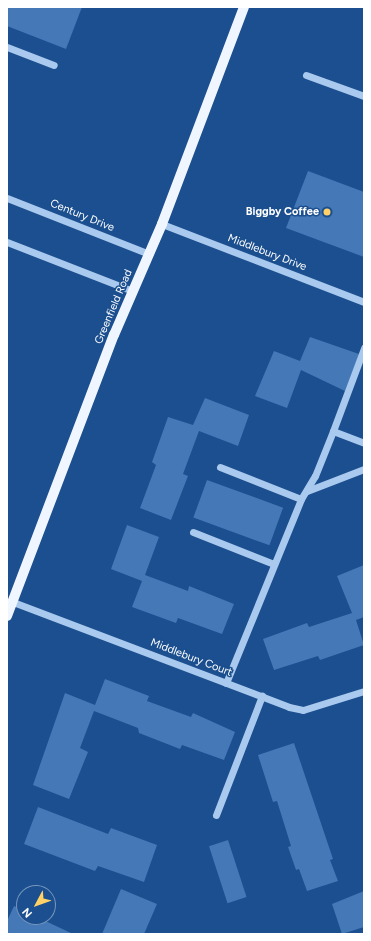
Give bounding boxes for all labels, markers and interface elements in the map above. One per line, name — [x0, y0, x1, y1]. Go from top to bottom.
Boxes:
street label: Century Drive — [48, 197, 116, 235]
place label: Biggby Coffee — [246, 205, 319, 219]
marker: Biggby Coffee — [322, 207, 332, 217]
street label: Middlebury Drive — [226, 232, 308, 274]
street label: Greenfield Road — [92, 268, 136, 346]
street label: Middlebury Court — [148, 636, 234, 680]
north arrow — [16, 885, 56, 925]
text: N — [20, 905, 35, 920]

